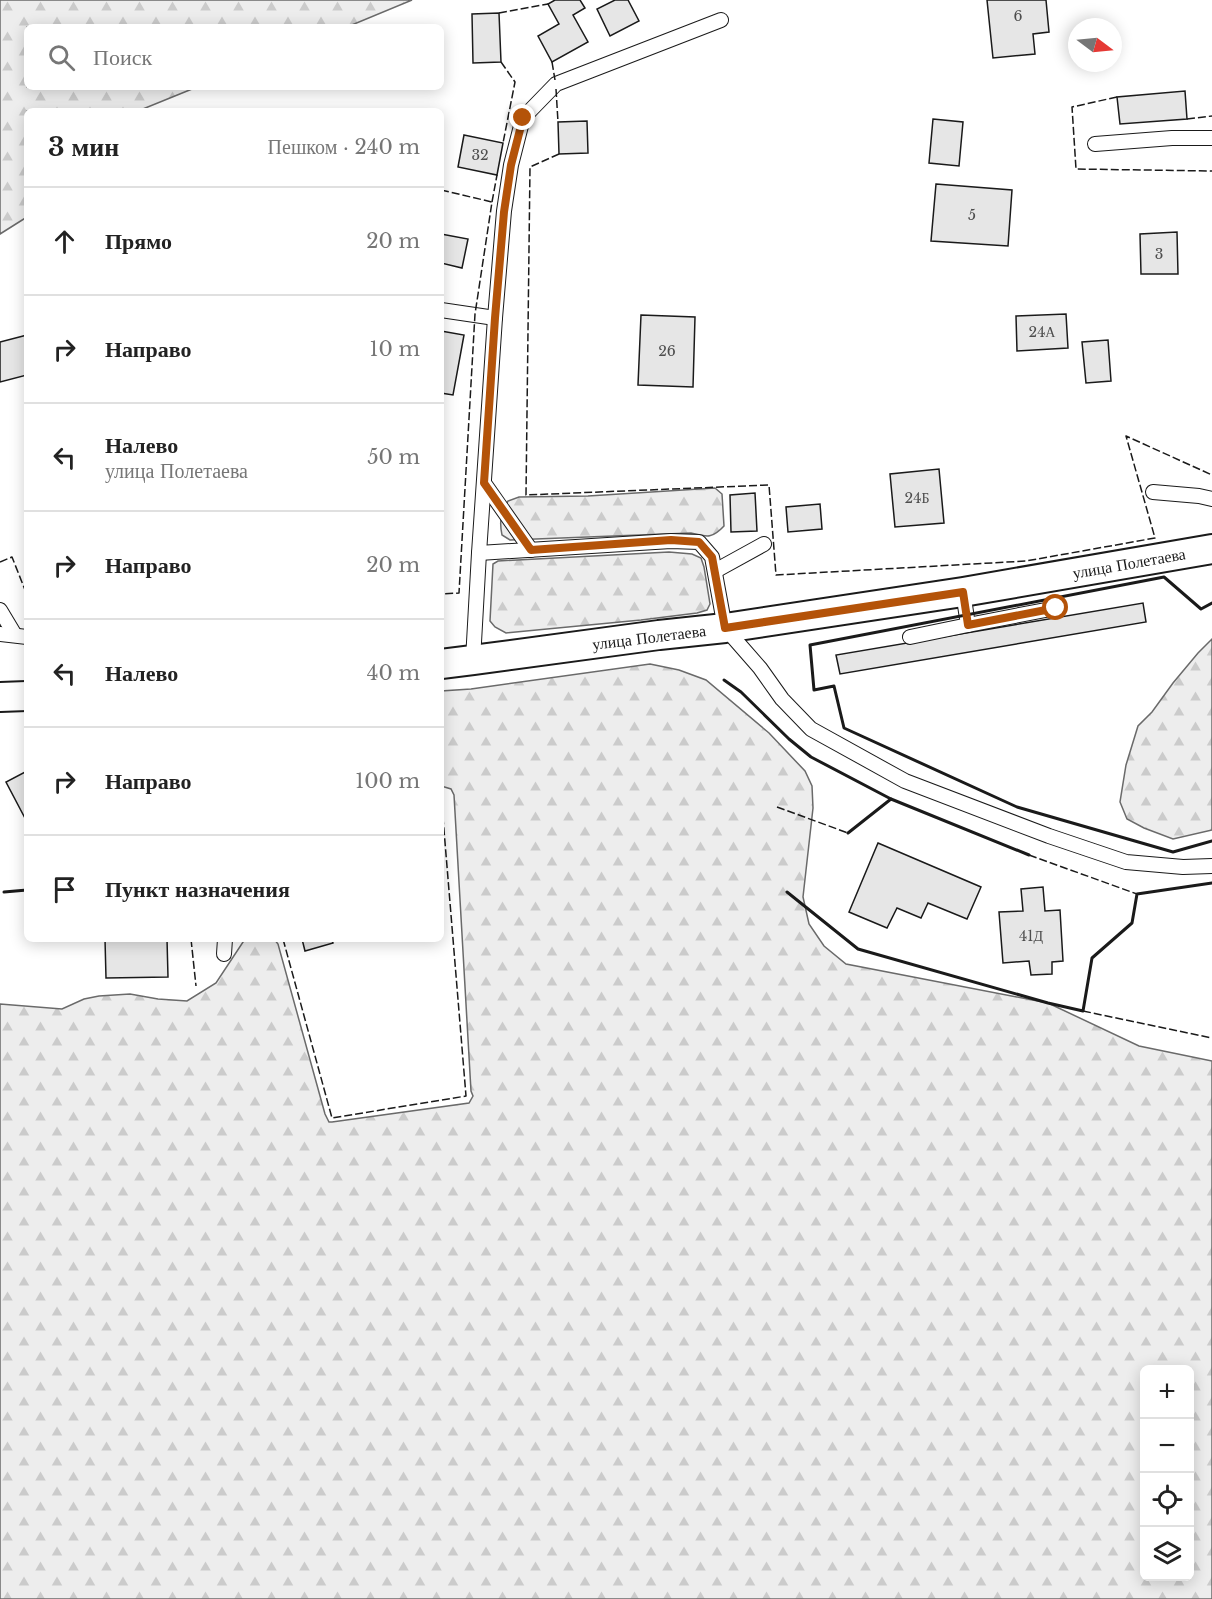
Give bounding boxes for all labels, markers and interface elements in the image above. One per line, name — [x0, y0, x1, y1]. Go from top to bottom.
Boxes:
house number: 6 — [1013, 7, 1023, 25]
north arrow — [1068, 18, 1122, 72]
search box — [24, 24, 444, 90]
icon: search — [45, 41, 78, 74]
text: Поиск — [93, 44, 152, 71]
route end — [509, 104, 535, 130]
text: 3 мин — [48, 131, 119, 163]
text: Пешком · 240 m — [268, 135, 420, 159]
house number: 32 — [471, 146, 489, 164]
house number: 5 — [968, 206, 976, 224]
icon: ahead — [48, 225, 81, 258]
text: Прямо — [105, 228, 172, 255]
text: 20 m — [366, 229, 420, 253]
house number: 3 — [1155, 245, 1163, 263]
house number: 24А — [1029, 323, 1056, 341]
icon: right — [48, 333, 81, 366]
text: Направо — [105, 336, 191, 363]
text: 10 m — [370, 337, 420, 361]
house number: 26 — [658, 342, 676, 360]
text: Налево — [105, 432, 178, 459]
icon: left — [48, 441, 81, 474]
text: 50 m — [367, 445, 420, 469]
text: улица Полетаева — [105, 459, 248, 483]
house number: 24Б — [905, 489, 929, 507]
street label: улица Полетаева — [1071, 543, 1187, 583]
icon: right — [48, 549, 81, 582]
text: Направо — [105, 552, 191, 579]
text: 20 m — [366, 553, 420, 577]
route start — [1042, 594, 1068, 620]
street label: улица Полетаева — [591, 620, 707, 654]
icon: left — [48, 657, 81, 690]
text: Налево — [105, 660, 178, 687]
text: 40 m — [367, 661, 420, 685]
icon: right — [48, 765, 81, 798]
text: Направо — [105, 768, 191, 795]
text: 100 m — [355, 769, 420, 793]
icon: arrive — [48, 873, 81, 906]
text: Пункт назначения — [105, 876, 290, 903]
house number: 41Д — [1019, 927, 1043, 945]
map controls — [1140, 1365, 1194, 1581]
button: + — [1140, 1365, 1194, 1419]
button: − — [1140, 1419, 1194, 1473]
button: locate — [1140, 1473, 1194, 1527]
button: layers — [1140, 1527, 1194, 1581]

